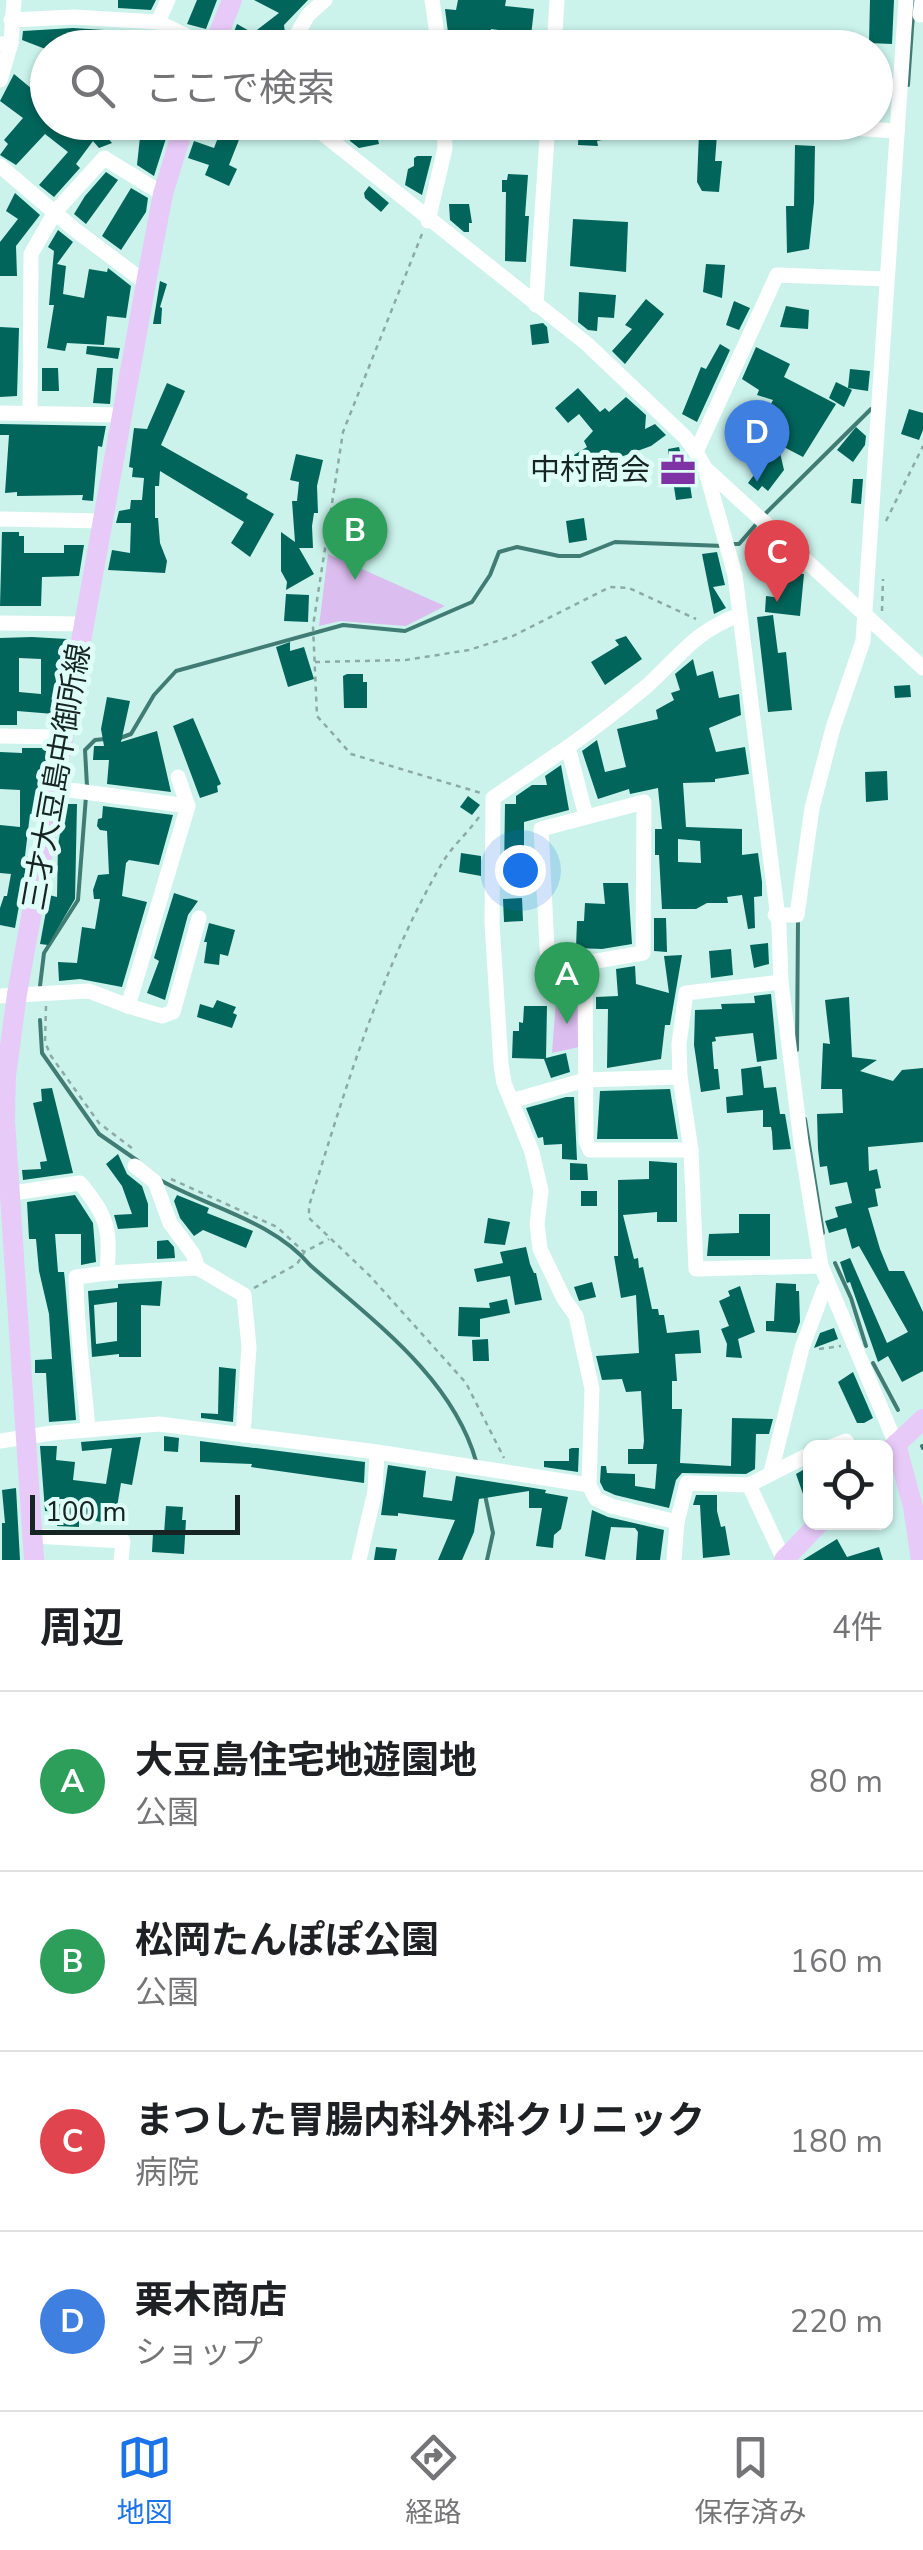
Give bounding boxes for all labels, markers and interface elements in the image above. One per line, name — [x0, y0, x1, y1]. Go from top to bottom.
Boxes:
search box — [30, 30, 893, 140]
icon: search — [65, 58, 120, 113]
text: ここで検索 — [145, 63, 335, 114]
pin: D — [724, 400, 790, 482]
place label: 中村商会 — [530, 450, 650, 491]
office icon: 中村商会 — [659, 451, 697, 489]
pin: B — [322, 498, 388, 580]
pin: C — [744, 520, 810, 602]
street label: 三才大豆島中御所線 — [13, 640, 101, 914]
your location — [495, 845, 546, 896]
pin: A — [534, 942, 600, 1024]
map controls — [803, 1440, 893, 1530]
button: locate — [803, 1440, 893, 1530]
scale bar — [30, 1490, 240, 1534]
text: 100 m — [45, 1493, 127, 1531]
text: 周辺 — [40, 1600, 124, 1657]
text: 4件 — [832, 1606, 883, 1649]
text: 大豆島住宅地遊園地 — [135, 1735, 477, 1786]
text: A — [61, 1760, 84, 1803]
text: 80 m — [809, 1760, 883, 1803]
text: 公園 — [135, 1791, 199, 1834]
text: 松岡たんぽぽ公園 — [135, 1915, 439, 1966]
text: B — [61, 1940, 84, 1983]
text: 160 m — [790, 1940, 883, 1983]
text: 公園 — [135, 1971, 199, 2014]
text: まつした胃腸内科外科クリニック — [135, 2095, 705, 2146]
text: C — [62, 2120, 83, 2163]
text: 180 m — [790, 2120, 883, 2163]
text: 病院 — [135, 2151, 199, 2194]
text: 栗木商店 — [135, 2275, 287, 2326]
text: D — [60, 2300, 85, 2343]
text: 220 m — [790, 2300, 883, 2343]
text: ショップ — [135, 2331, 263, 2374]
tab: 地図 — [116, 2430, 173, 2532]
tab: 経路 — [405, 2430, 462, 2532]
tab: 保存済み — [694, 2430, 807, 2532]

